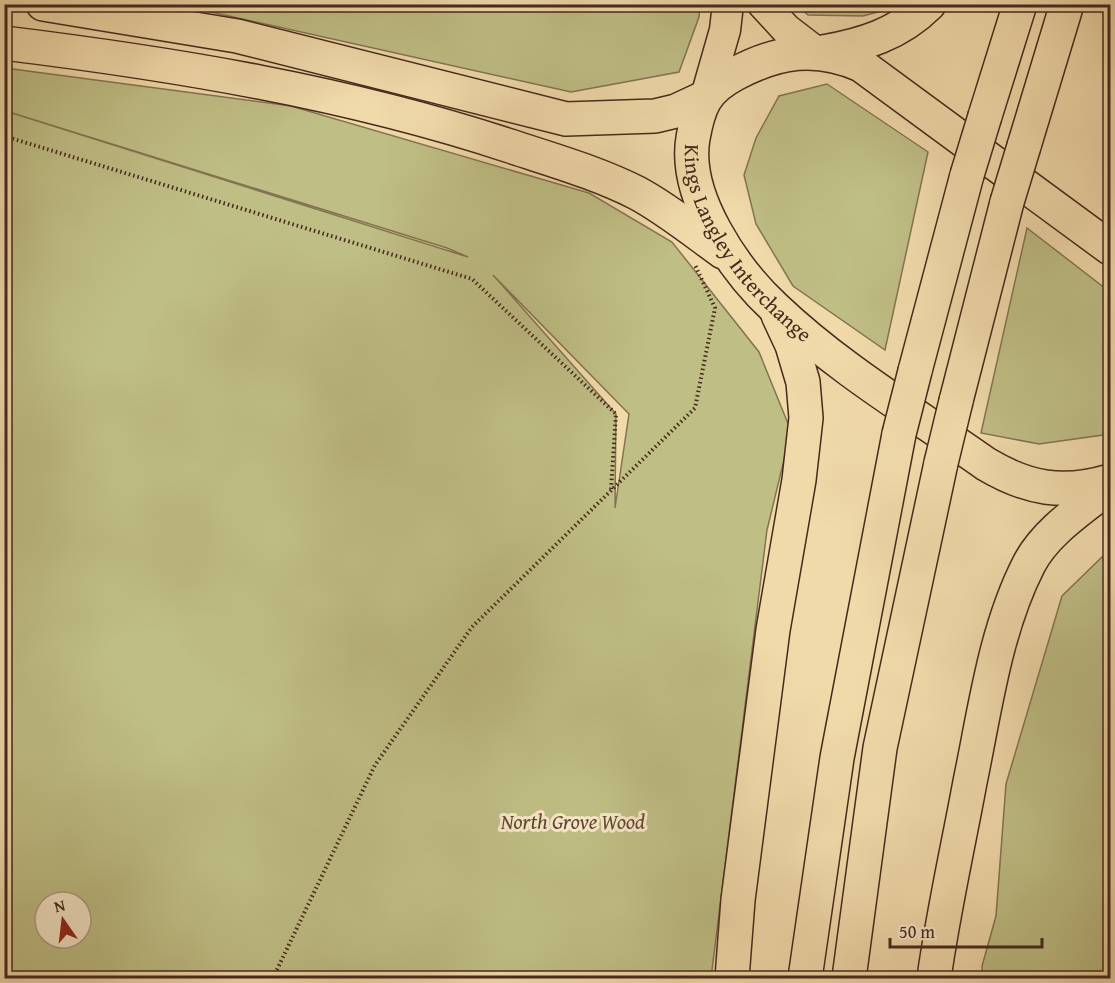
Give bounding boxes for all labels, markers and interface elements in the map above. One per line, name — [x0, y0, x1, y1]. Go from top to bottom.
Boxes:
street label: Kings Langley Interchange — [677, 144, 819, 349]
park label: North Grove Wood — [500, 806, 645, 837]
north arrow — [33, 890, 93, 950]
text: N — [51, 892, 68, 918]
scale bar — [890, 911, 1042, 949]
text: 50 m — [899, 918, 935, 945]

